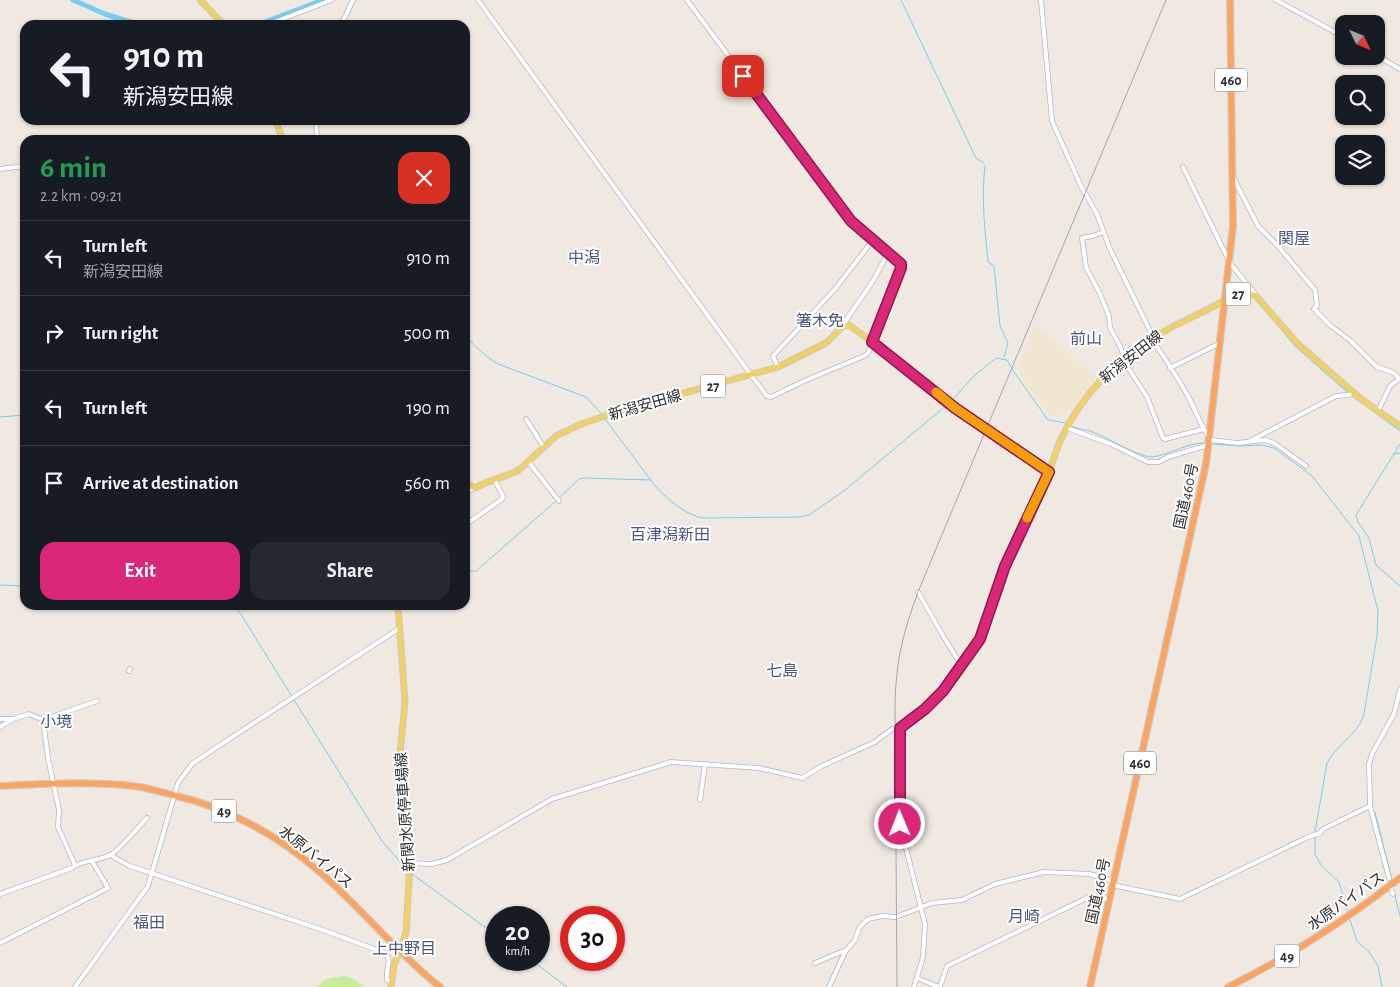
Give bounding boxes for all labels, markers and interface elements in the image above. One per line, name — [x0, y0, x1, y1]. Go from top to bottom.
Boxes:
north arrow — [1335, 15, 1385, 65]
map controls — [1335, 15, 1385, 185]
text: 910 m — [123, 39, 204, 74]
icon: left — [40, 40, 105, 105]
pin — [722, 55, 764, 97]
icon: arrive — [729, 62, 757, 90]
road number: 460 — [1215, 68, 1247, 92]
button: search — [1335, 75, 1385, 125]
text: 新潟安田線 — [123, 86, 233, 108]
button: layers — [1335, 135, 1385, 185]
button: close — [398, 152, 450, 204]
text: 6 min — [40, 153, 107, 183]
text: 2.2 km · 09:21 — [40, 188, 122, 204]
district label: 関屋 — [1278, 231, 1310, 247]
text: Turn left — [83, 237, 147, 256]
icon: left — [40, 244, 68, 272]
text: 910 m — [406, 249, 450, 268]
district label: 中潟 — [568, 249, 600, 266]
text: 新潟安田線 — [83, 264, 163, 280]
road number: 27 — [1226, 282, 1250, 306]
district label: 箸木免 — [796, 312, 844, 329]
icon: right — [40, 319, 68, 347]
text: Turn right — [83, 324, 158, 343]
text: 500 m — [404, 324, 450, 343]
street label: 新潟安田線 — [1097, 328, 1165, 386]
district label: 前山 — [1070, 330, 1102, 347]
road number: 27 — [700, 374, 726, 398]
street label: 新潟安田線 — [607, 387, 683, 423]
icon: left — [40, 394, 68, 422]
text: Turn left — [83, 399, 147, 418]
text: 190 m — [406, 399, 450, 418]
street label: 国道460号 — [1171, 461, 1201, 531]
icon: arrive — [40, 469, 68, 497]
text: Arrive at destination — [83, 474, 239, 493]
text: 560 m — [405, 474, 450, 493]
district label: 百津潟新田 — [630, 526, 710, 543]
button: Exit — [40, 542, 240, 600]
button: Share — [250, 542, 450, 600]
district label: 七島 — [766, 662, 798, 679]
district label: 小境 — [40, 714, 72, 730]
road number: 460 — [1124, 751, 1156, 774]
street label: 新関水原停車場線 — [393, 752, 417, 872]
position arrow — [873, 797, 925, 849]
road number: 49 — [212, 799, 236, 822]
street label: 水原バイパス — [276, 823, 356, 891]
street label: 国道460号 — [1083, 856, 1113, 926]
street label: 水原バイパス — [1305, 869, 1387, 933]
speed limit sign: 30 — [560, 906, 625, 971]
district label: 月崎 — [1008, 909, 1040, 925]
district label: 福田 — [133, 915, 165, 931]
text: 20 — [505, 920, 530, 945]
district label: 上中野目 — [372, 940, 436, 957]
road number: 49 — [1274, 944, 1300, 968]
text: km/h — [505, 945, 530, 957]

